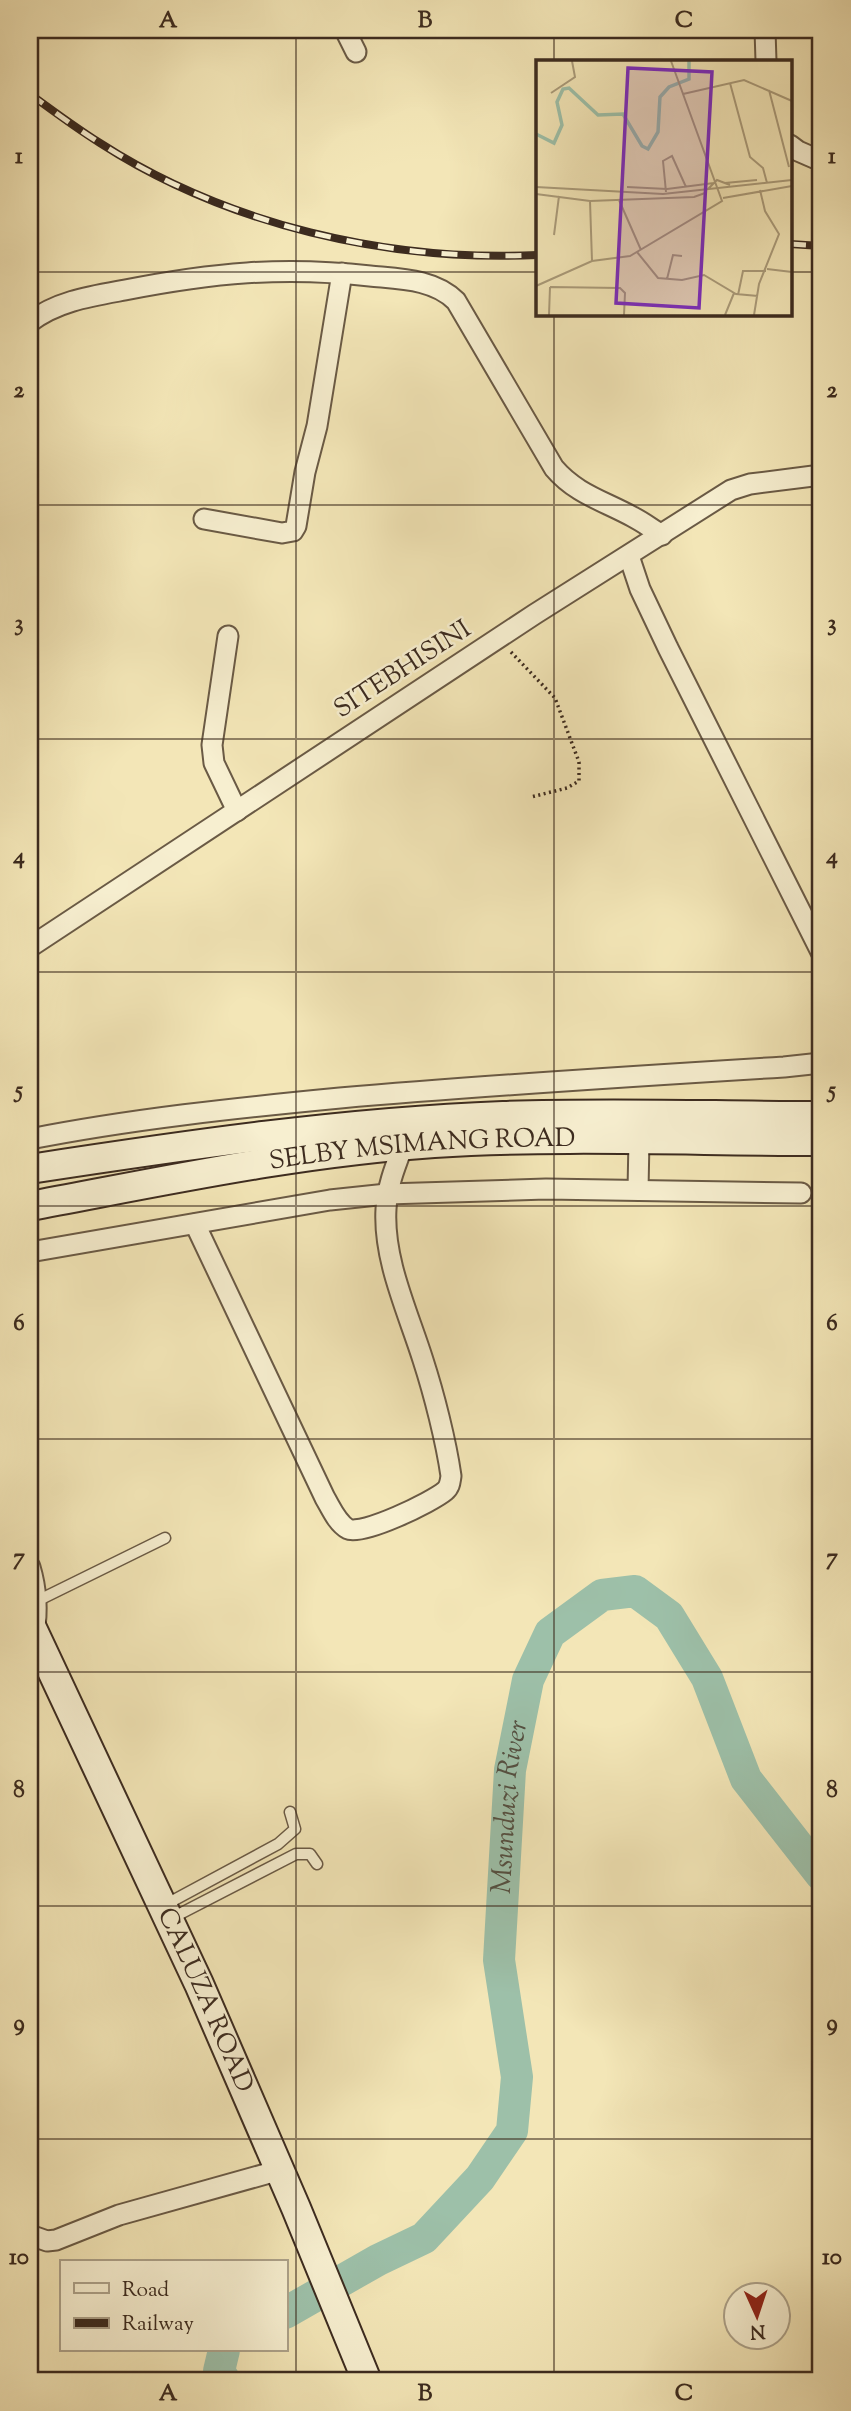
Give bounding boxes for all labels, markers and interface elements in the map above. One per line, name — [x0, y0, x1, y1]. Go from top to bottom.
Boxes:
text: A — [159, 5, 178, 38]
text: B — [418, 5, 433, 38]
text: C — [675, 5, 693, 38]
inset map — [536, 60, 792, 315]
text: 1 — [15, 141, 23, 174]
text: 1 — [828, 141, 836, 174]
text: 2 — [14, 375, 25, 408]
text: 2 — [827, 375, 838, 408]
text: 3 — [14, 608, 24, 641]
text: 3 — [827, 608, 837, 641]
street label: SITEBHISINI — [327, 612, 479, 728]
text: 4 — [12, 841, 25, 874]
text: 4 — [825, 841, 838, 874]
text: 5 — [13, 1075, 23, 1108]
text: 5 — [826, 1075, 836, 1108]
street label: SELBY MSIMANG ROAD — [267, 1120, 576, 1180]
text: 6 — [13, 1308, 25, 1341]
text: 6 — [826, 1308, 838, 1341]
text: 7 — [13, 1542, 25, 1575]
text: 7 — [826, 1542, 838, 1575]
water label: Msunduzi River — [483, 1717, 540, 1895]
text: 8 — [13, 1775, 25, 1808]
text: 8 — [826, 1775, 838, 1808]
street label: CALUZA ROAD — [147, 1902, 262, 2099]
text: 9 — [13, 2008, 25, 2041]
text: 9 — [826, 2008, 838, 2041]
text: 10 — [9, 2242, 29, 2275]
text: 10 — [822, 2242, 842, 2275]
legend — [60, 2260, 287, 2352]
text: Road — [122, 2276, 169, 2306]
north arrow — [722, 2282, 792, 2352]
text: Railway — [122, 2310, 194, 2340]
text: N — [749, 2317, 766, 2344]
text: A — [159, 2378, 178, 2411]
text: B — [418, 2378, 433, 2411]
text: C — [675, 2378, 693, 2411]

